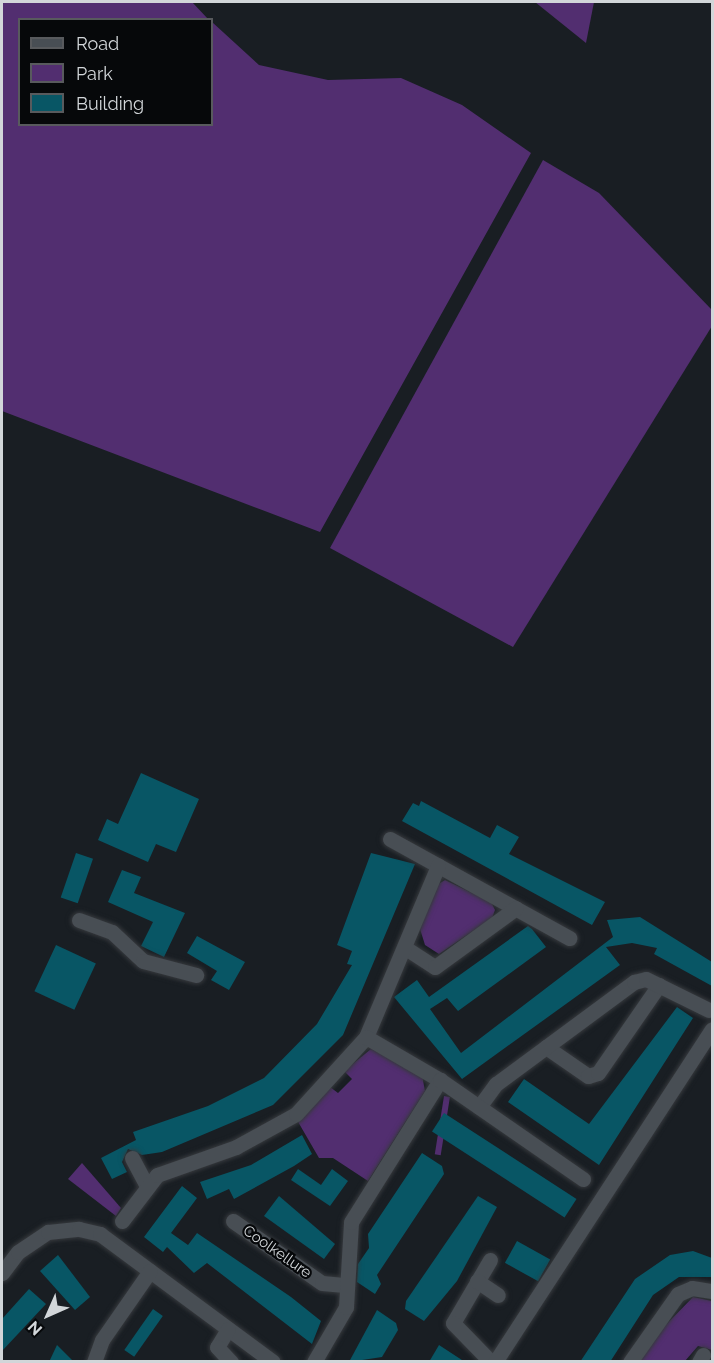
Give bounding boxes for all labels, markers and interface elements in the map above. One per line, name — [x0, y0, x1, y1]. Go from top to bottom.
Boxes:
legend — [18, 18, 213, 126]
text: Road — [76, 33, 119, 54]
text: Park — [76, 63, 113, 84]
text: Building — [76, 93, 144, 114]
street label: Coolkellure — [239, 1222, 315, 1282]
north arrow — [18, 1285, 78, 1345]
text: N — [24, 1317, 46, 1339]

